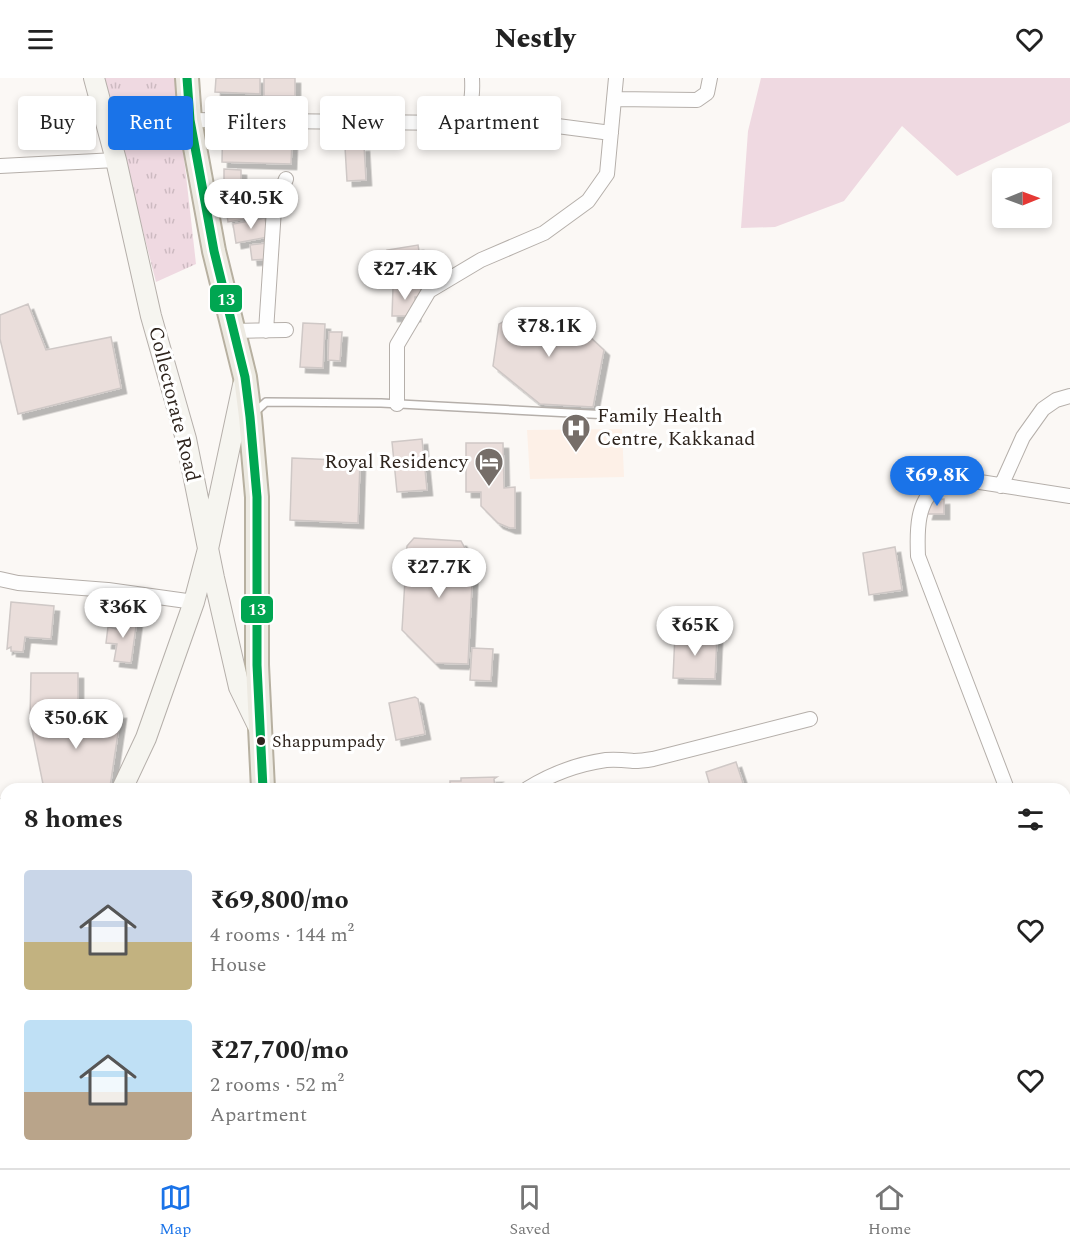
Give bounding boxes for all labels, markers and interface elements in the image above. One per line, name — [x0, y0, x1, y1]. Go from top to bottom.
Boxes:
text: Nestly — [495, 18, 575, 60]
icon: menu — [24, 23, 57, 56]
icon: heart — [1013, 23, 1046, 56]
chip: Buy — [18, 96, 96, 150]
chip: Rent — [108, 96, 193, 150]
chip: Filters — [205, 96, 308, 150]
chip: New — [320, 96, 405, 150]
chip: Apartment — [417, 96, 561, 150]
north arrow — [992, 168, 1052, 228]
map controls — [992, 168, 1052, 228]
pin: ₹40.5K — [202, 179, 300, 230]
text: ₹40.5K — [218, 183, 284, 213]
pin: ₹27.4K — [356, 250, 454, 301]
text: ₹27.4K — [372, 254, 438, 284]
line badge: 13 — [209, 284, 243, 313]
text: 13 — [217, 288, 235, 312]
pin: ₹78.1K — [500, 307, 598, 358]
text: ₹78.1K — [516, 311, 582, 341]
street label: Collectorate Road — [140, 323, 208, 485]
place label: Family Health Centre, Kakkanad — [597, 401, 756, 454]
hospital icon: Family Health Centre, Kakkanad — [560, 412, 592, 454]
hotel icon: Royal Residency — [473, 446, 505, 488]
place label: Royal Residency — [324, 447, 469, 477]
pin: ₹69.8K — [888, 456, 986, 507]
text: ₹69.8K — [904, 460, 970, 490]
pin: ₹27.7K — [390, 548, 488, 599]
text: ₹27.7K — [406, 552, 472, 582]
pin: ₹36K — [87, 588, 159, 639]
text: ₹36K — [98, 592, 148, 622]
line badge: 13 — [240, 595, 274, 624]
text: 13 — [248, 598, 266, 622]
pin: ₹65K — [659, 606, 731, 657]
text: ₹65K — [670, 610, 720, 640]
pin: ₹50.6K — [27, 699, 125, 750]
text: ₹50.6K — [43, 703, 109, 733]
place label: Shappumpady — [272, 728, 386, 755]
marker: Shappumpady — [255, 735, 267, 747]
text: 8 homes — [24, 799, 123, 839]
icon: filters — [1014, 803, 1047, 836]
text: ₹69,800/mo — [210, 880, 349, 920]
icon: home — [72, 894, 144, 966]
icon: heart — [1014, 914, 1047, 947]
text: 4 rooms · 144 m² — [210, 920, 354, 950]
text: House — [210, 950, 267, 980]
text: ₹27,700/mo — [210, 1030, 349, 1070]
icon: home — [72, 1044, 144, 1116]
icon: heart — [1014, 1064, 1047, 1097]
text: 2 rooms · 52 m² — [210, 1070, 344, 1100]
text: Apartment — [210, 1100, 307, 1130]
tab: Map — [159, 1181, 192, 1241]
tab: Saved — [509, 1181, 550, 1241]
tab: Home — [868, 1181, 911, 1241]

